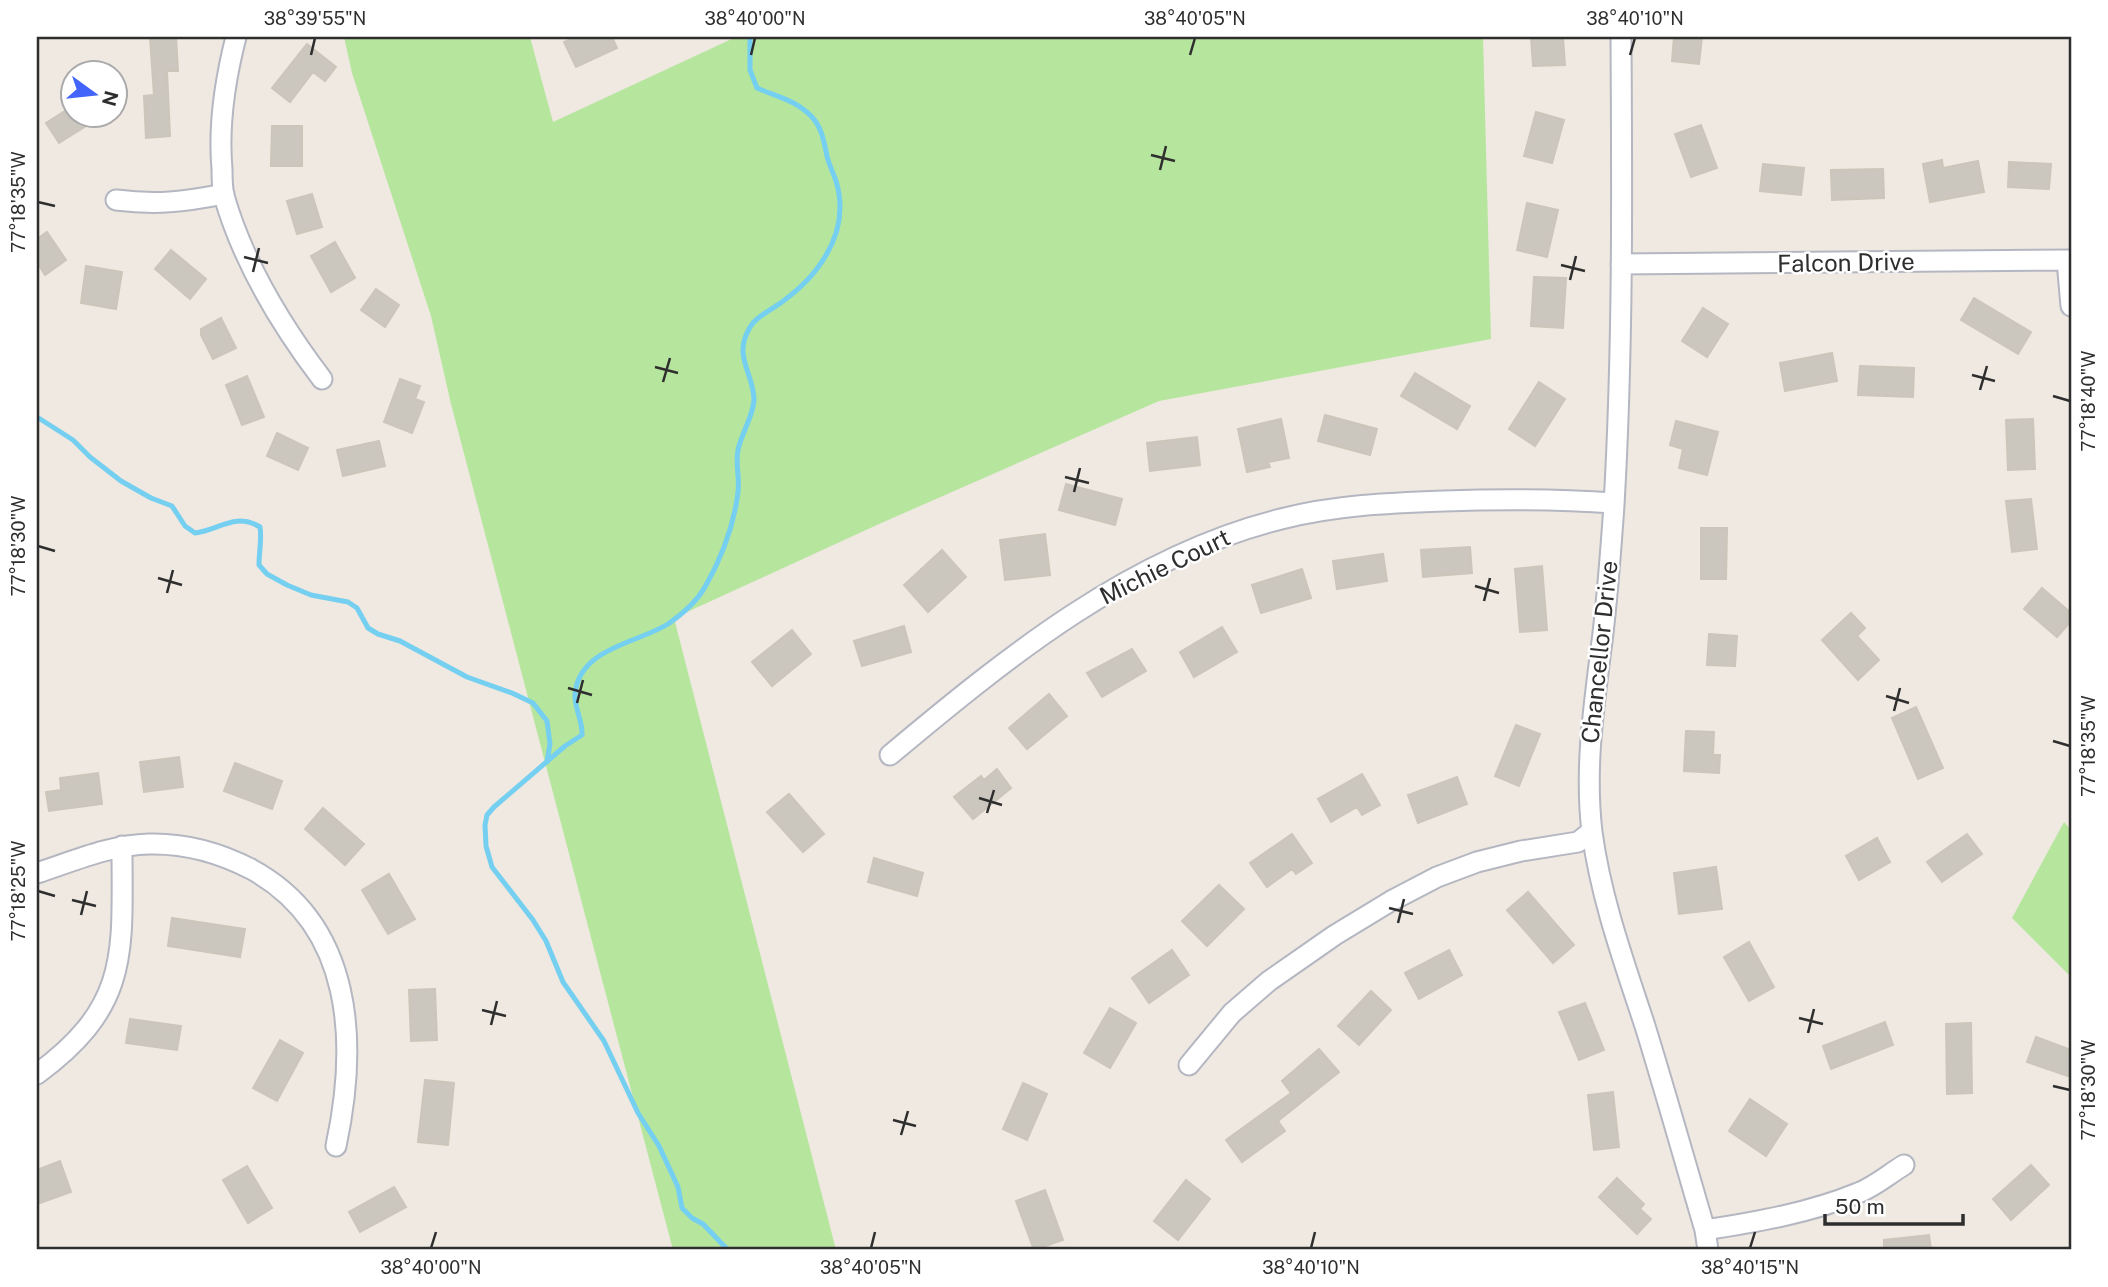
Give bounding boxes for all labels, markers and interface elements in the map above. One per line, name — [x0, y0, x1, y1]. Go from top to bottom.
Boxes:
text: 38°39'55"N — [264, 8, 366, 29]
text: 38°40'00"N — [704, 8, 806, 29]
text: 38°40'05"N — [1144, 8, 1246, 29]
text: 38°40'10"N — [1586, 8, 1684, 29]
north arrow — [60, 60, 130, 130]
text: N — [98, 88, 123, 108]
text: 77°18'35"W — [8, 151, 29, 253]
street label: Falcon Drive — [1777, 247, 1915, 277]
text: 77°18'40"W — [2078, 351, 2099, 451]
text: 77°18'30"W — [8, 496, 29, 596]
street label: Michie Court — [1095, 522, 1234, 610]
street label: Chancellor Drive — [1575, 559, 1623, 745]
text: 77°18'35"W — [2078, 695, 2099, 797]
text: 77°18'25"W — [8, 841, 29, 941]
text: 77°18'30"W — [2078, 1040, 2099, 1140]
scale bar — [1825, 1182, 1963, 1226]
text: 50 m — [1835, 1194, 1885, 1219]
text: 38°40'00"N — [380, 1257, 482, 1278]
text: 38°40'05"N — [820, 1257, 922, 1278]
text: 38°40'10"N — [1262, 1257, 1360, 1278]
text: 38°40'15"N — [1701, 1257, 1799, 1278]

